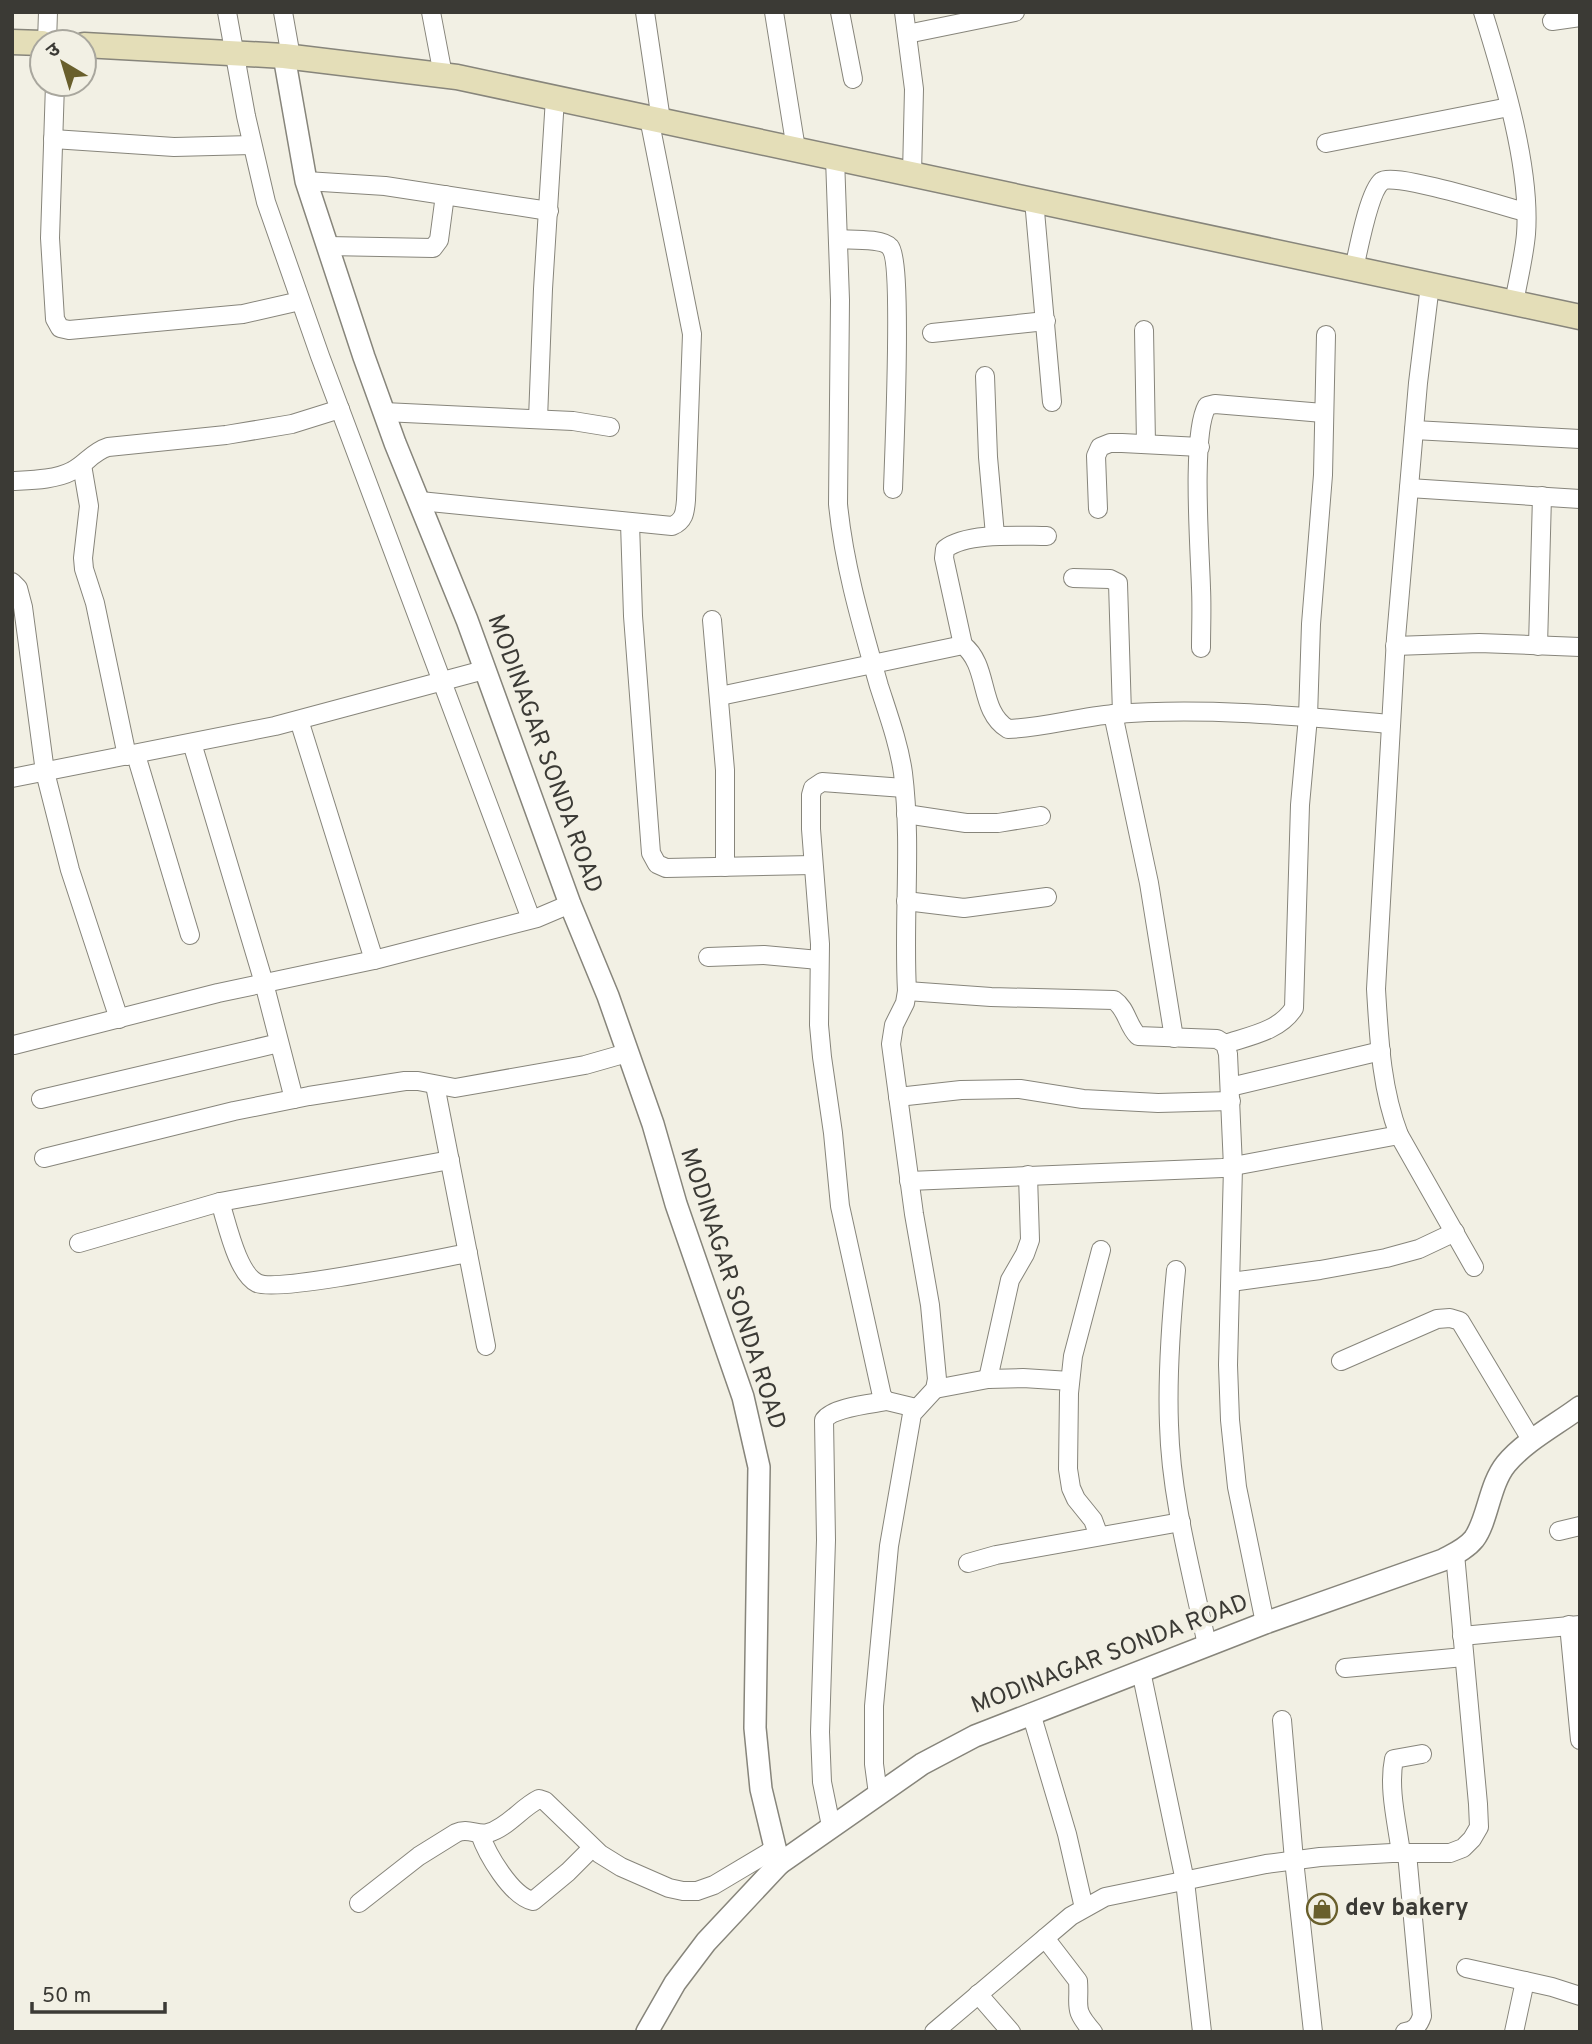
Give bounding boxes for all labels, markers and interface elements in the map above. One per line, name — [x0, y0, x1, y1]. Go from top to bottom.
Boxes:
north arrow — [28, 28, 98, 98]
text: उ — [42, 38, 66, 64]
street label: MODINAGAR SONDA ROAD — [480, 611, 608, 897]
street label: MODINAGAR SONDA ROAD — [672, 1144, 792, 1434]
street label: MODINAGAR SONDA ROAD — [967, 1588, 1253, 1722]
shop icon: dev bakery — [1305, 1892, 1339, 1926]
place label: dev bakery — [1345, 1894, 1469, 1924]
scale bar — [32, 1970, 164, 2014]
text: 50 m — [42, 1983, 91, 2010]

